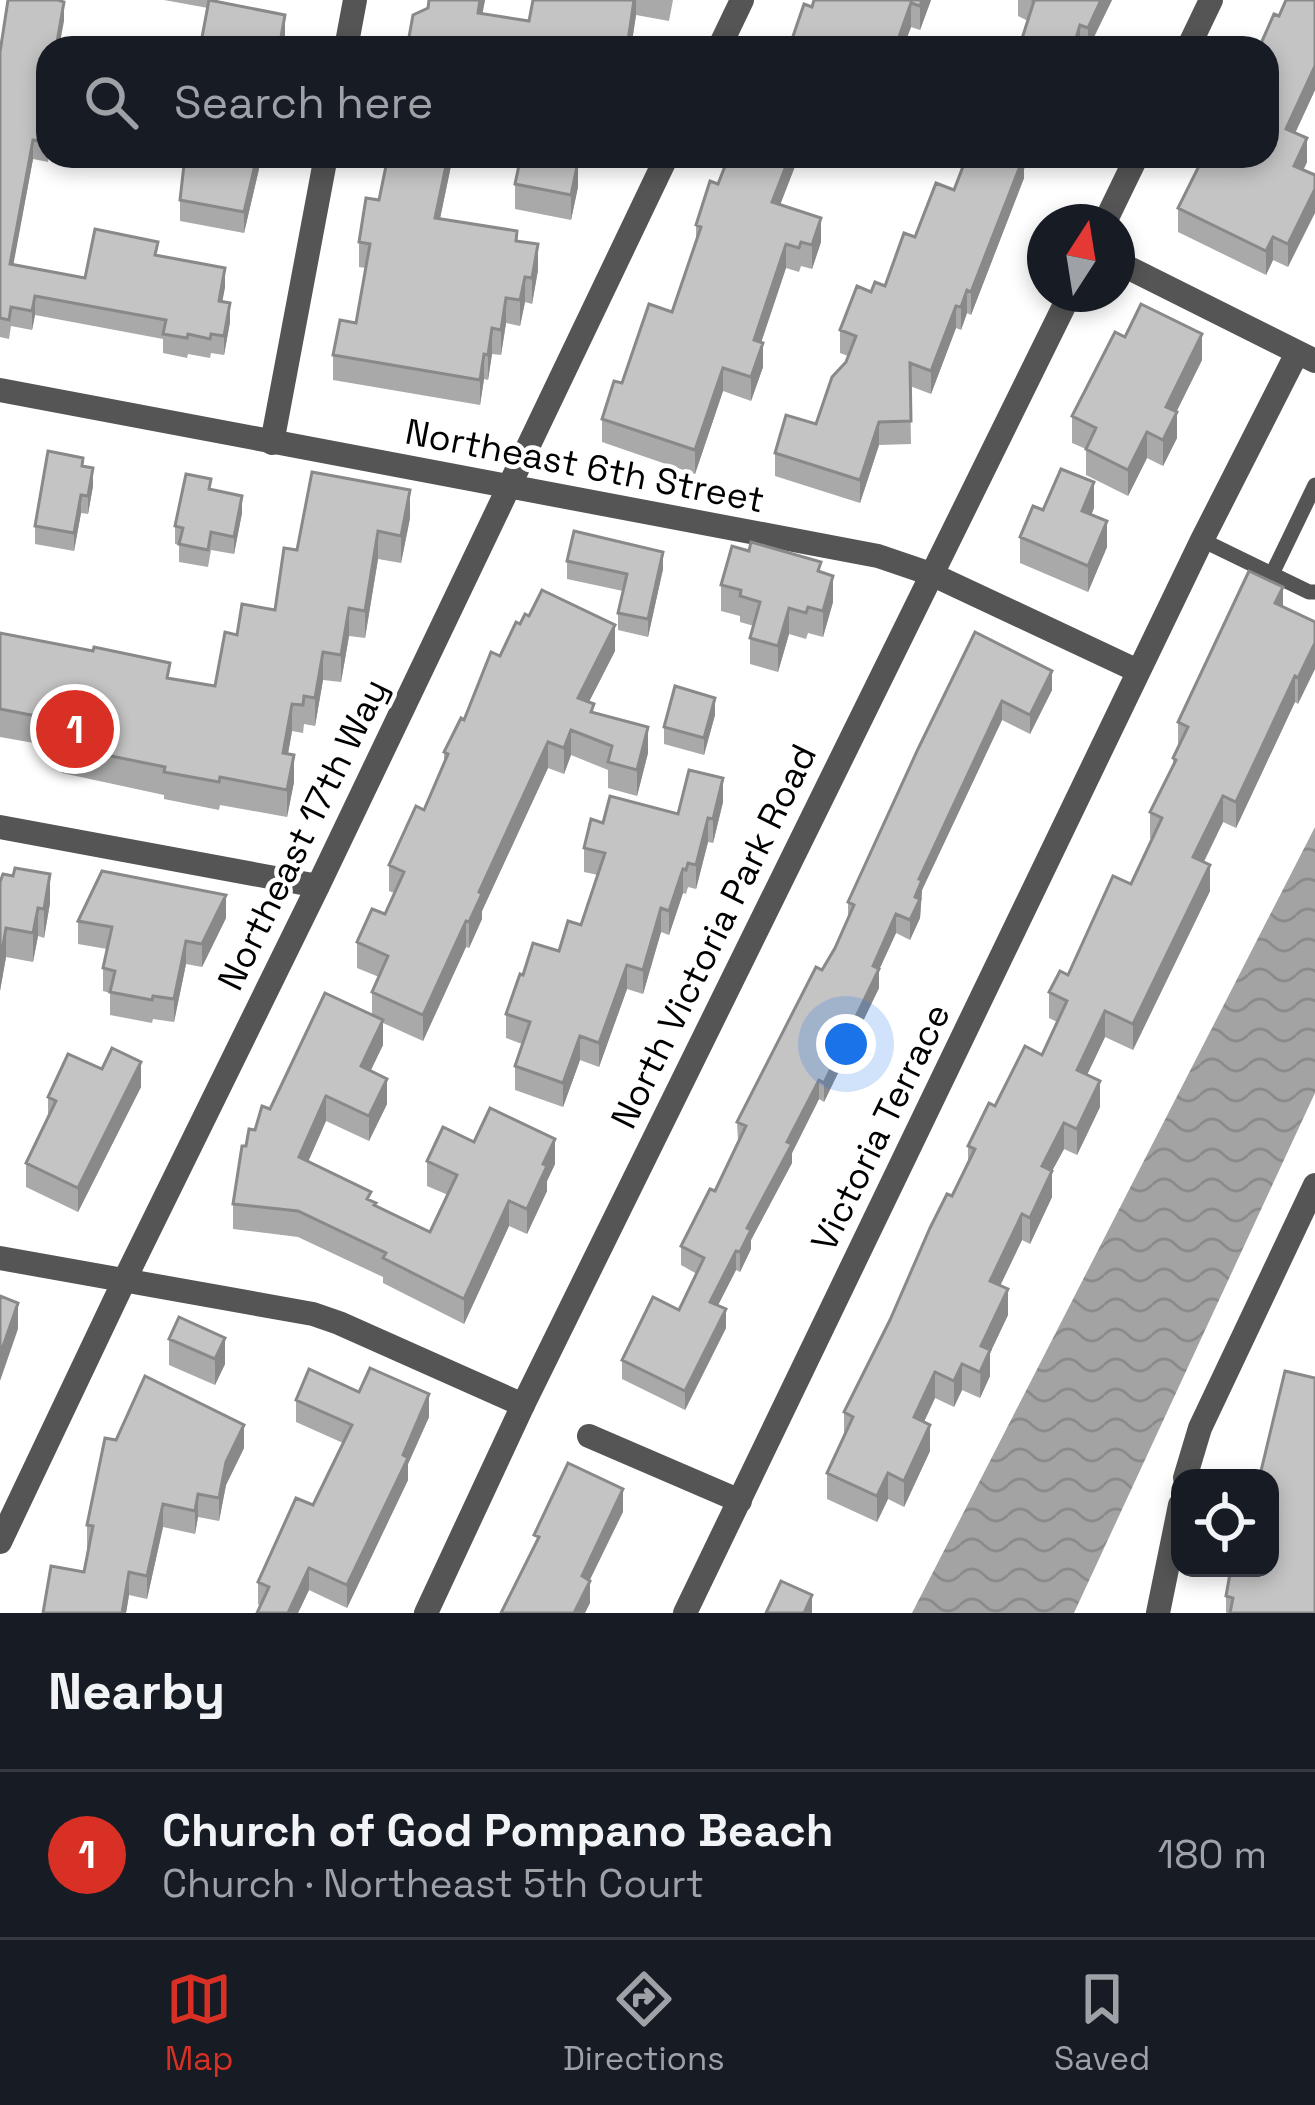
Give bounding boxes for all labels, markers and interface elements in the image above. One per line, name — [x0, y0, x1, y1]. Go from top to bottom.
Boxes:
search box — [36, 36, 1279, 168]
icon: search — [78, 69, 144, 135]
text: Search here — [174, 74, 433, 131]
north arrow — [1027, 204, 1135, 312]
street label: Northeast 6th Street — [402, 409, 768, 523]
street label: Northeast 17th Way — [207, 671, 398, 998]
pin: 1 — [36, 684, 114, 774]
street label: North Victoria Park Road — [601, 737, 827, 1136]
street label: Victoria Terrace — [801, 996, 961, 1259]
your location — [816, 1014, 876, 1074]
map controls — [1171, 1469, 1279, 1577]
button: locate — [1171, 1469, 1279, 1577]
text: Nearby — [48, 1659, 225, 1724]
text: Church of God Pompano Beach — [162, 1802, 833, 1859]
text: 1 — [78, 1830, 96, 1879]
text: 180 m — [1158, 1830, 1267, 1879]
text: Church · Northeast 5th Court — [162, 1859, 704, 1908]
tab: Map — [165, 1966, 233, 2080]
tab: Directions — [563, 1966, 725, 2080]
tab: Saved — [1054, 1966, 1150, 2080]

